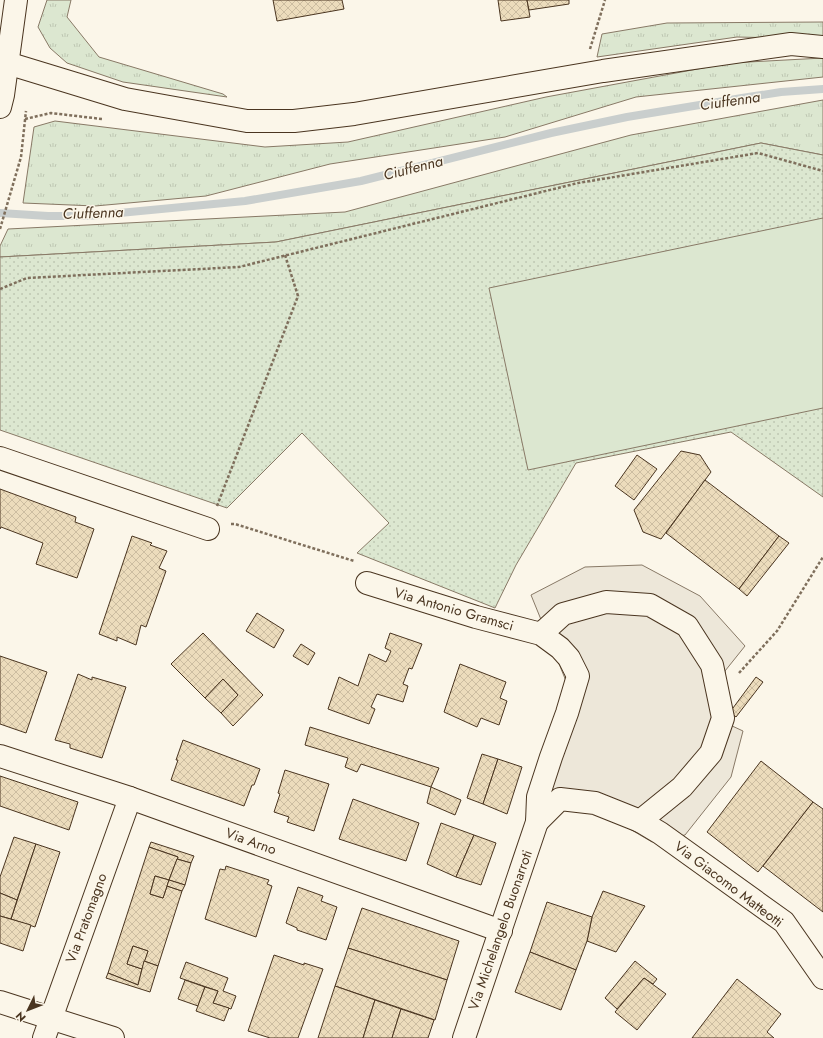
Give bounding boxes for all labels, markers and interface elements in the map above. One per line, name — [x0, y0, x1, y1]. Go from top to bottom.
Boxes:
water label: Ciuffenna — [698, 86, 762, 116]
water label: Ciuffenna — [381, 150, 446, 186]
water label: Ciuffenna — [62, 201, 124, 225]
street label: Via Antonio Gramsci — [392, 582, 516, 636]
street label: Via Arno — [223, 823, 280, 860]
street label: Via Giacomo Matteotti — [670, 836, 788, 932]
street label: Via Michelangelo Buonarroti — [463, 847, 537, 1013]
street label: Via Pratomagno — [60, 870, 112, 966]
north arrow — [8, 990, 48, 1030]
text: N — [12, 1008, 30, 1025]

